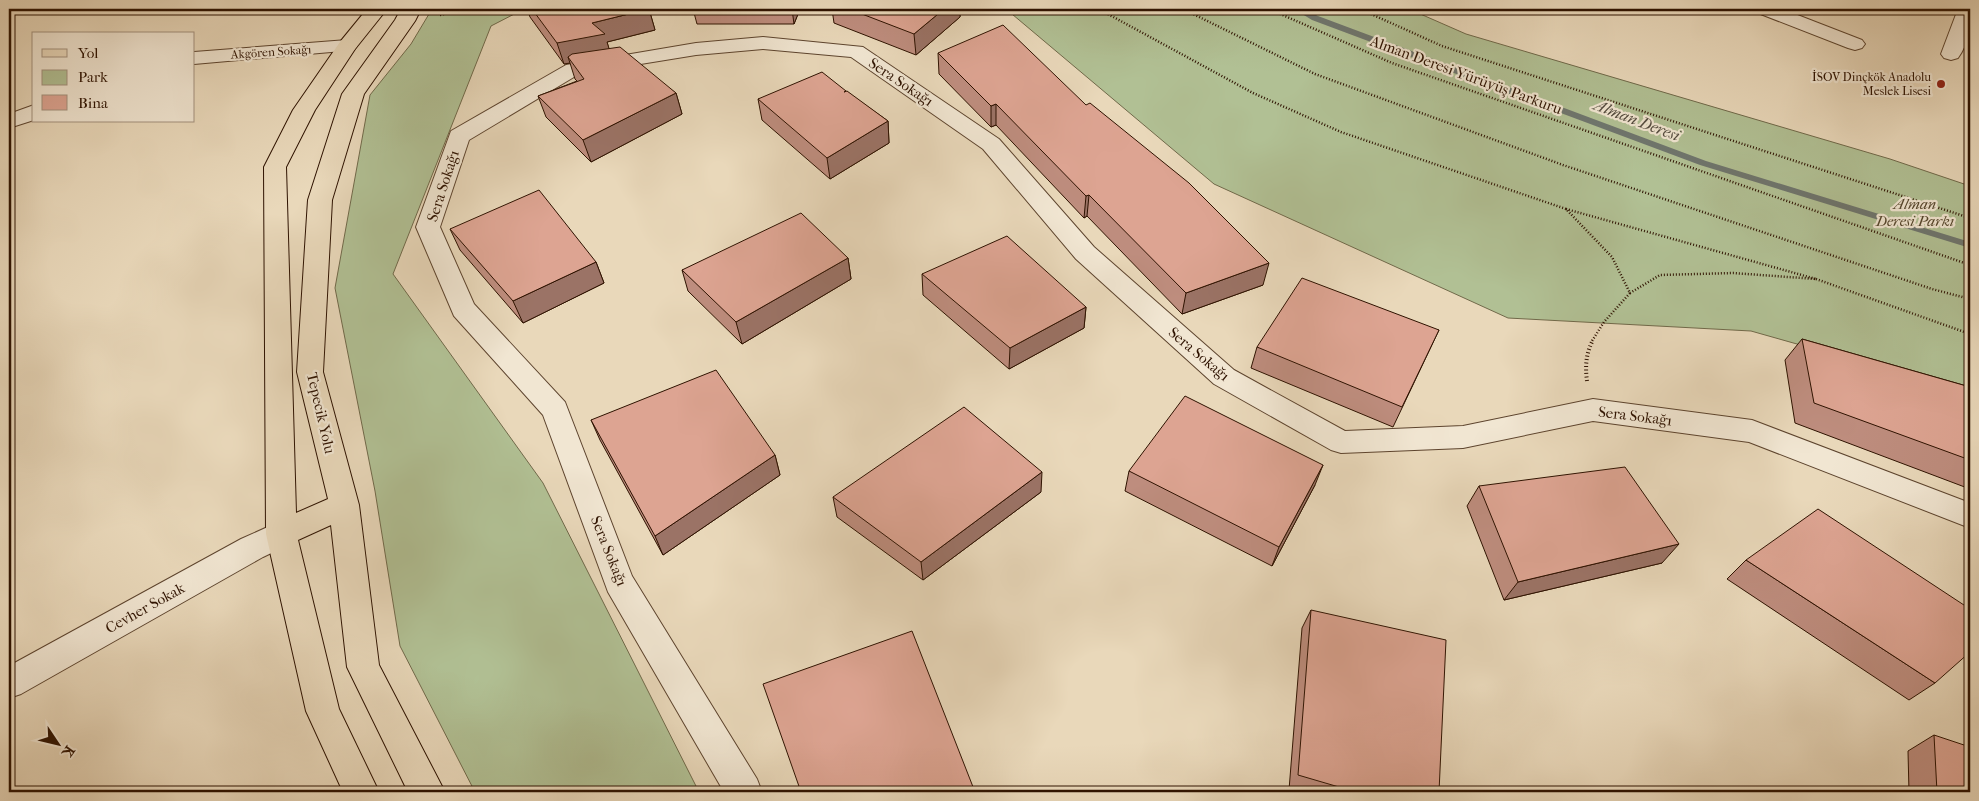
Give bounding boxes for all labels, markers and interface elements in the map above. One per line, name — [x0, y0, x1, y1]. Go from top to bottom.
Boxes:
legend — [32, 32, 195, 122]
street label: Alman Deresi Yürüyüş Parkuru — [1367, 32, 1565, 118]
street label: Akgören Sokağı — [229, 42, 312, 62]
text: Yol — [77, 44, 98, 62]
street label: Sera Sokağı — [865, 54, 937, 110]
text: Park — [78, 68, 108, 86]
place label: İSOV Dinçkök Anadolu Meslek Lisesi — [1812, 69, 1931, 98]
marker: İSOV Dinçkök Anadolu Meslek Lisesi — [1935, 78, 1947, 90]
text: Bina — [78, 94, 109, 112]
water label: Alman Deresi — [1590, 94, 1684, 145]
street label: Sera Sokağı — [423, 147, 463, 224]
park label: Alman Deresi Parkı — [1875, 195, 1954, 230]
street label: Sera Sokağı — [1165, 323, 1234, 385]
street label: Tepecik Yolu — [303, 371, 339, 456]
street label: Sera Sokağı — [1597, 403, 1673, 430]
street label: Sera Sokağı — [587, 513, 631, 589]
street label: Cevher Sokak — [102, 579, 188, 637]
north arrow — [32, 718, 82, 768]
text: K — [58, 742, 78, 761]

